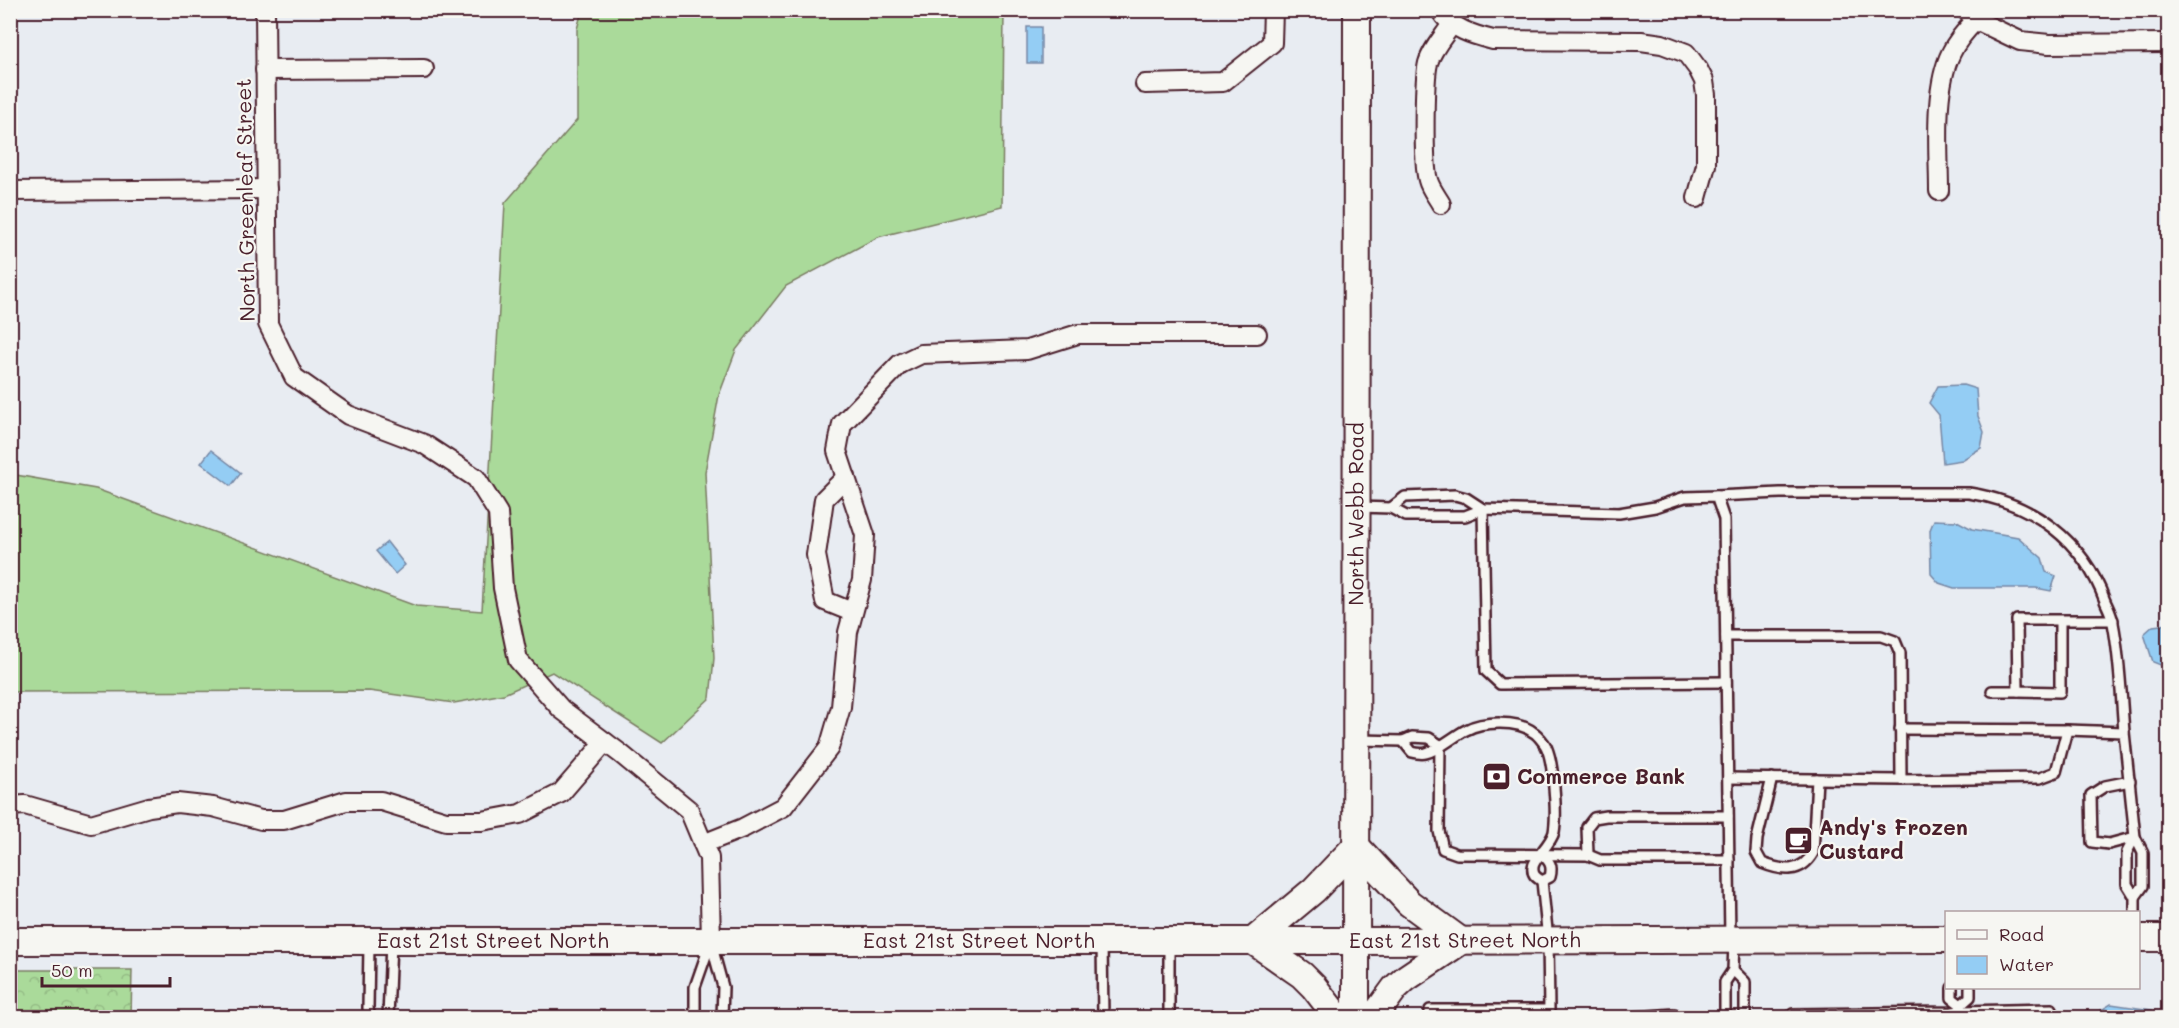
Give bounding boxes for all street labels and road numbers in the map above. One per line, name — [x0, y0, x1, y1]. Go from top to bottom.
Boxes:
street label: North Greenleaf Street — [229, 78, 260, 322]
street label: North Webb Road — [1341, 422, 1369, 606]
street label: East 21st Street North — [1349, 925, 1581, 953]
street label: East 21st Street North — [377, 926, 609, 953]
street label: East 21st Street North — [863, 926, 1095, 953]

